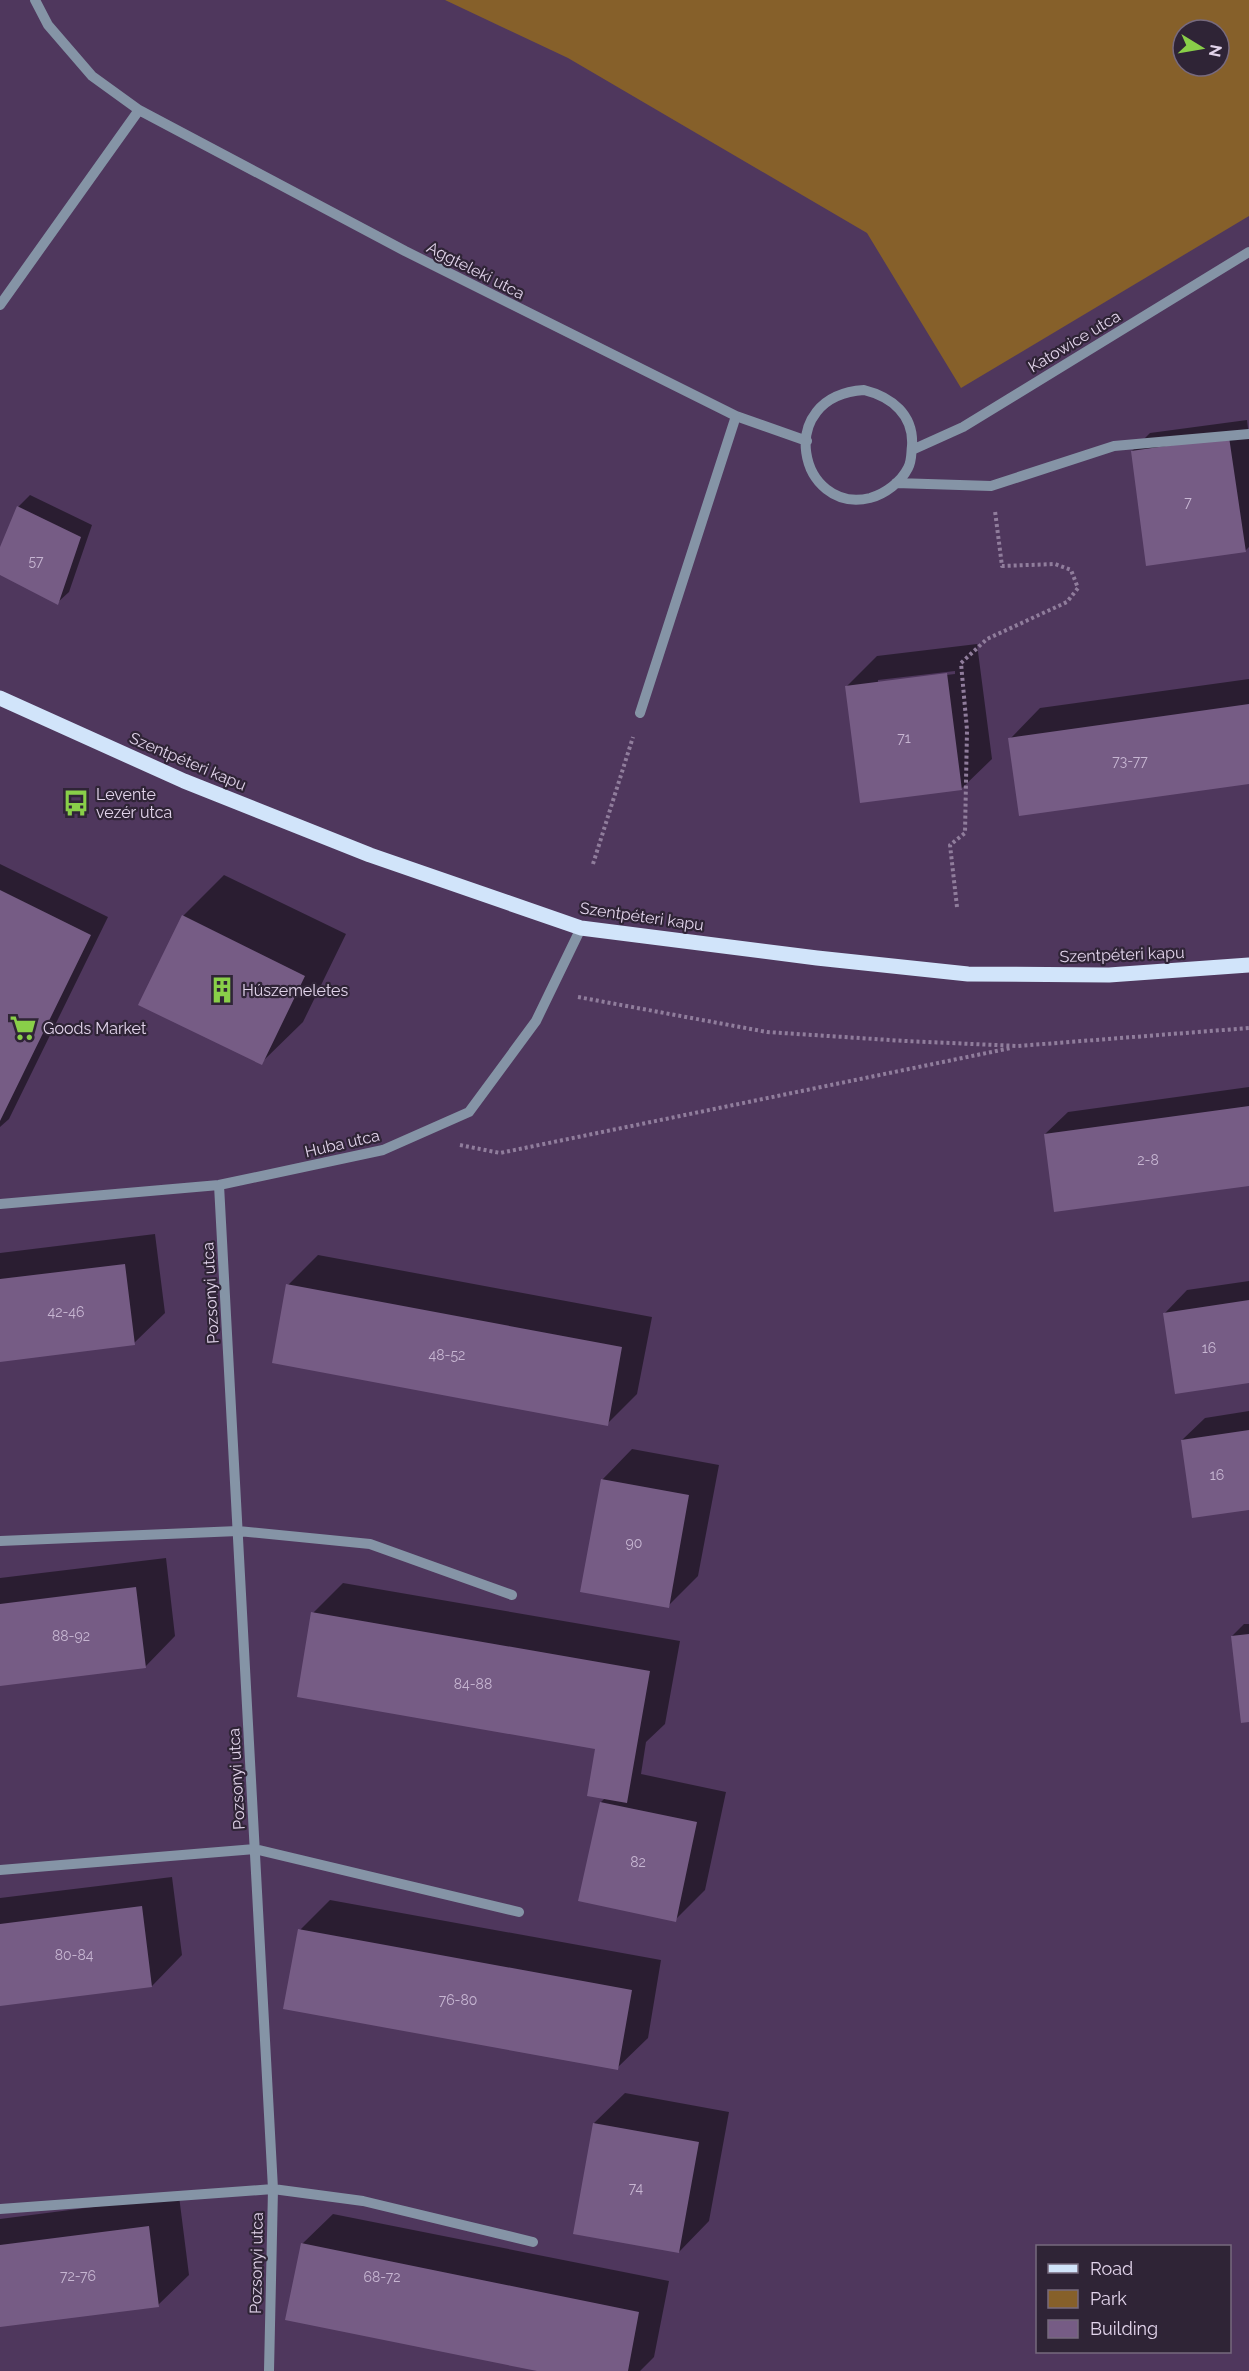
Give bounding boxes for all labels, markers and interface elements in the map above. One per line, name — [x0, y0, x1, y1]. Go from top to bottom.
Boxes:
north arrow — [1171, 18, 1231, 78]
text: N — [1205, 43, 1226, 59]
street label: Aggteleki utca — [424, 238, 528, 303]
street label: Katowice utca — [1025, 306, 1124, 376]
house number: 7 — [1184, 494, 1192, 510]
house number: 57 — [28, 553, 44, 569]
street label: Szentpéteri kapu — [127, 728, 249, 795]
house number: 71 — [897, 730, 911, 746]
house number: 73-77 — [1112, 753, 1148, 769]
place label: Levente vezér utca — [96, 785, 172, 822]
bus stop icon: Levente vezér utca — [61, 788, 91, 818]
street label: Szentpéteri kapu — [579, 898, 705, 935]
street label: Szentpéteri kapu — [1059, 943, 1185, 966]
building icon: Húszemeletes — [207, 975, 237, 1005]
place label: Húszemeletes — [242, 981, 349, 1000]
supermarket icon: Goods Market — [8, 1013, 38, 1043]
place label: Goods Market — [43, 1019, 147, 1038]
street label: Huba utca — [303, 1126, 381, 1161]
house number: 2-8 — [1137, 1152, 1159, 1168]
street label: Pozsonyi utca — [198, 1242, 223, 1344]
house number: 42-46 — [48, 1304, 84, 1320]
house number: 16 — [1202, 1340, 1216, 1356]
house number: 48-52 — [429, 1347, 465, 1363]
house number: 16 — [1210, 1467, 1224, 1483]
house number: 90 — [626, 1535, 642, 1551]
house number: 88-92 — [52, 1628, 90, 1644]
house number: 84-88 — [454, 1676, 492, 1692]
street label: Pozsonyi utca — [224, 1728, 249, 1830]
house number: 82 — [630, 1854, 646, 1870]
house number: 80-84 — [55, 1947, 94, 1963]
house number: 76-80 — [439, 1992, 477, 2008]
house number: 74 — [629, 2180, 644, 2196]
street label: Pozsonyi utca — [246, 2212, 267, 2314]
legend — [1036, 2245, 1231, 2353]
text: Road — [1090, 2258, 1133, 2279]
house number: 72-76 — [60, 2268, 96, 2284]
house number: 68-72 — [364, 2269, 400, 2285]
text: Park — [1090, 2288, 1127, 2309]
text: Building — [1090, 2318, 1158, 2339]

